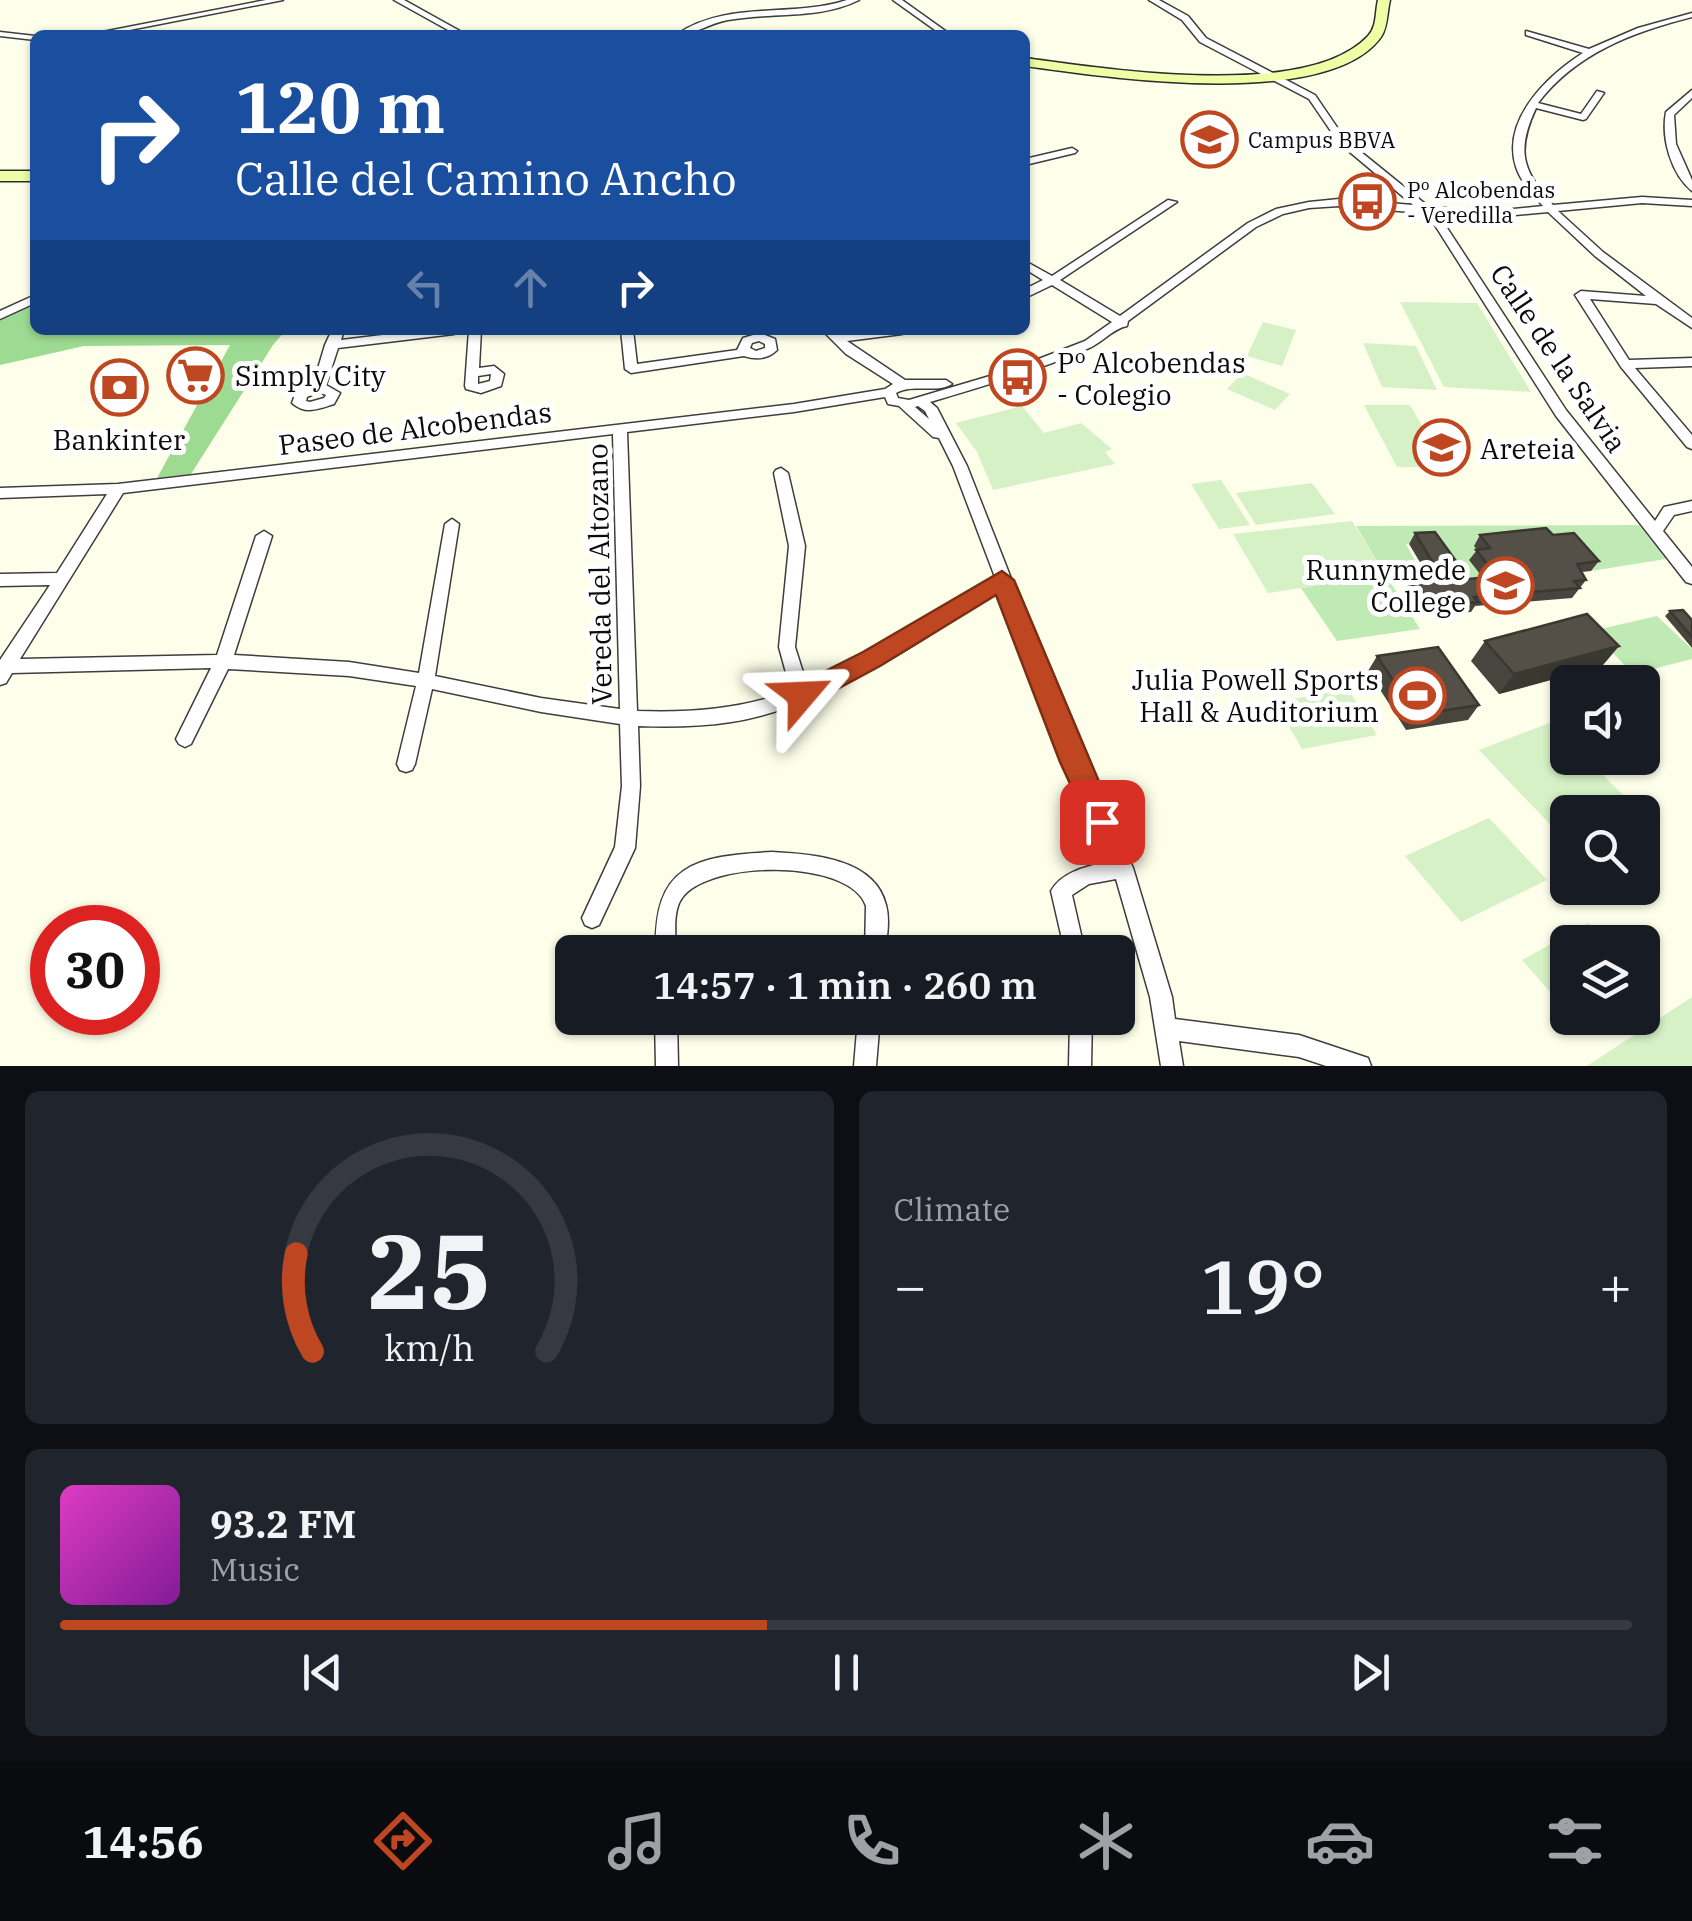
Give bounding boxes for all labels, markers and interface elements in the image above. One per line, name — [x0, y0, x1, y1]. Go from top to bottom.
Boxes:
text: 120 m — [235, 61, 445, 152]
icon: right — [70, 70, 200, 200]
school or university icon: Campus BBVA — [1179, 109, 1239, 169]
place label: Campus BBVA — [1248, 125, 1395, 154]
text: Calle del Camino Ancho — [235, 149, 737, 207]
bus stop icon: Pº Alcobendas - Veredilla — [1338, 172, 1398, 232]
place label: Pº Alcobendas - Veredilla — [1407, 175, 1555, 229]
street label: Calle de la Salvia — [1482, 257, 1636, 459]
icon: left — [398, 260, 453, 315]
icon: ahead — [503, 260, 558, 315]
icon: right — [608, 260, 663, 315]
place label: Pº Alcobendas - Colegio — [1057, 344, 1246, 413]
supermarket icon: Simply City — [166, 345, 226, 405]
bus stop icon: Pº Alcobendas - Colegio — [988, 348, 1048, 408]
place label: Simply City — [235, 357, 386, 394]
bank icon: Bankinter — [89, 358, 149, 418]
street label: Paseo de Alcobendas — [276, 393, 554, 463]
school or university icon: Areteia — [1411, 418, 1471, 478]
place label: Bankinter — [53, 421, 186, 458]
place label: Areteia — [1480, 430, 1576, 467]
street label: Vereda del Altozano — [578, 443, 620, 705]
place label: Runnymede College — [1306, 551, 1466, 620]
school or university icon: Runnymede College — [1475, 555, 1535, 615]
position arrow — [750, 643, 854, 747]
place label: Julia Powell Sports Hall & Auditorium — [1132, 661, 1379, 730]
sports icon: Julia Powell Sports Hall & Auditorium — [1388, 665, 1448, 725]
map controls — [1550, 665, 1660, 1035]
button: sound — [1550, 665, 1660, 775]
pin — [1060, 780, 1145, 865]
icon: arrive — [1075, 795, 1130, 850]
button: search — [1550, 795, 1660, 905]
speed limit sign: 30 — [30, 905, 160, 1035]
button: layers — [1550, 925, 1660, 1035]
text: 14:57 · 1 min · 260 m — [653, 960, 1037, 1009]
text: Climate — [894, 1188, 1010, 1230]
text: 25 — [367, 1202, 492, 1338]
text: 19° — [1200, 1237, 1325, 1335]
text: − — [894, 1250, 927, 1321]
text: + — [1599, 1250, 1632, 1321]
text: km/h — [384, 1324, 474, 1371]
text: 93.2 FM — [210, 1499, 356, 1548]
text: Music — [210, 1548, 300, 1590]
icon: previous — [295, 1645, 350, 1700]
icon: pause — [819, 1645, 874, 1700]
icon: next — [1343, 1645, 1398, 1700]
icon: directions — [368, 1806, 438, 1876]
icon: music — [602, 1806, 672, 1876]
icon: phone — [837, 1806, 907, 1876]
icon: climate — [1071, 1806, 1141, 1876]
icon: car — [1305, 1806, 1375, 1876]
icon: filters — [1540, 1806, 1610, 1876]
text: 14:56 — [82, 1812, 204, 1870]

